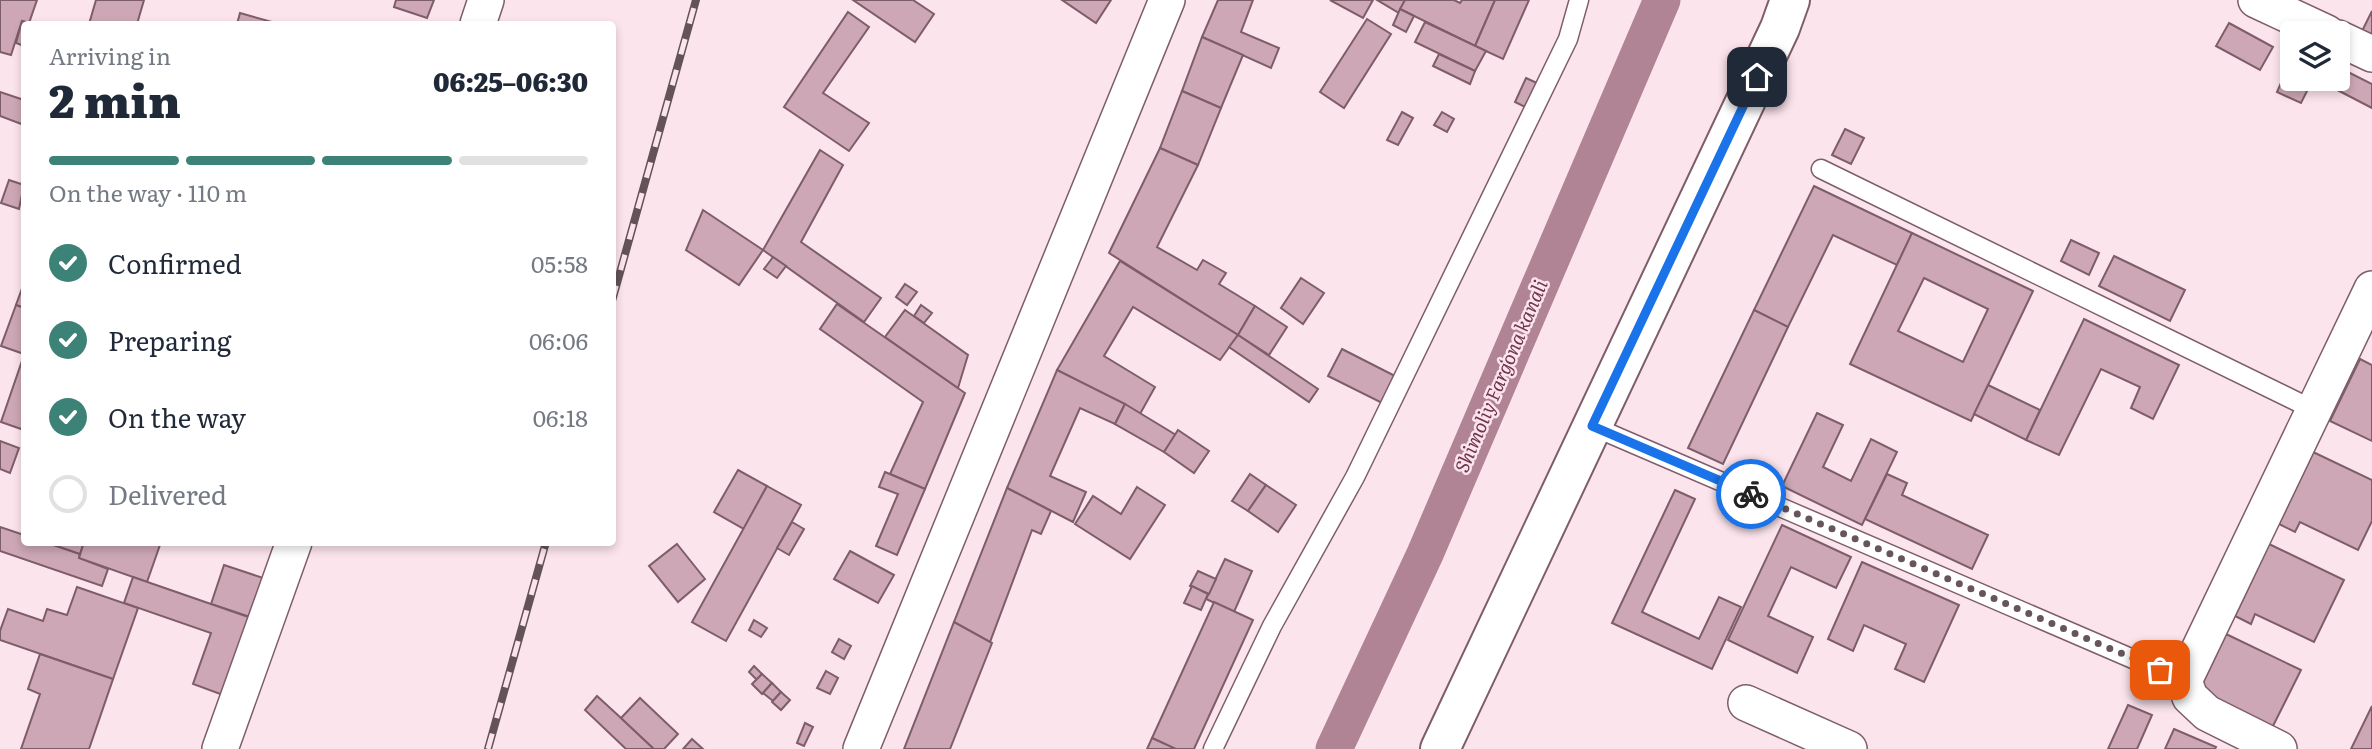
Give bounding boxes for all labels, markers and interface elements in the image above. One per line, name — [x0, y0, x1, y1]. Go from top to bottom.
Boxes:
map controls — [2280, 21, 2350, 91]
button: layers — [2280, 21, 2350, 91]
text: Arriving in — [49, 38, 171, 72]
pin — [1727, 47, 1787, 107]
icon: home — [1738, 58, 1776, 96]
text: 06:25–06:30 — [433, 61, 588, 100]
text: 2 min — [49, 64, 181, 132]
text: On the way · 110 m — [49, 175, 247, 209]
text: Confirmed — [108, 243, 242, 282]
icon: check — [49, 244, 87, 282]
text: 05:58 — [531, 246, 588, 280]
water label: Shimoliy Fargʻona kanali — [1447, 275, 1554, 476]
text: Preparing — [108, 320, 231, 359]
icon: check — [49, 321, 87, 359]
text: 06:06 — [529, 323, 588, 357]
text: On the way — [108, 397, 246, 436]
icon: check — [49, 398, 87, 436]
text: 06:18 — [533, 400, 588, 434]
courier — [1716, 459, 1786, 529]
text: Delivered — [108, 474, 227, 513]
icon: bike — [1732, 475, 1770, 513]
pin — [2130, 640, 2190, 700]
icon: bag — [2141, 651, 2179, 689]

